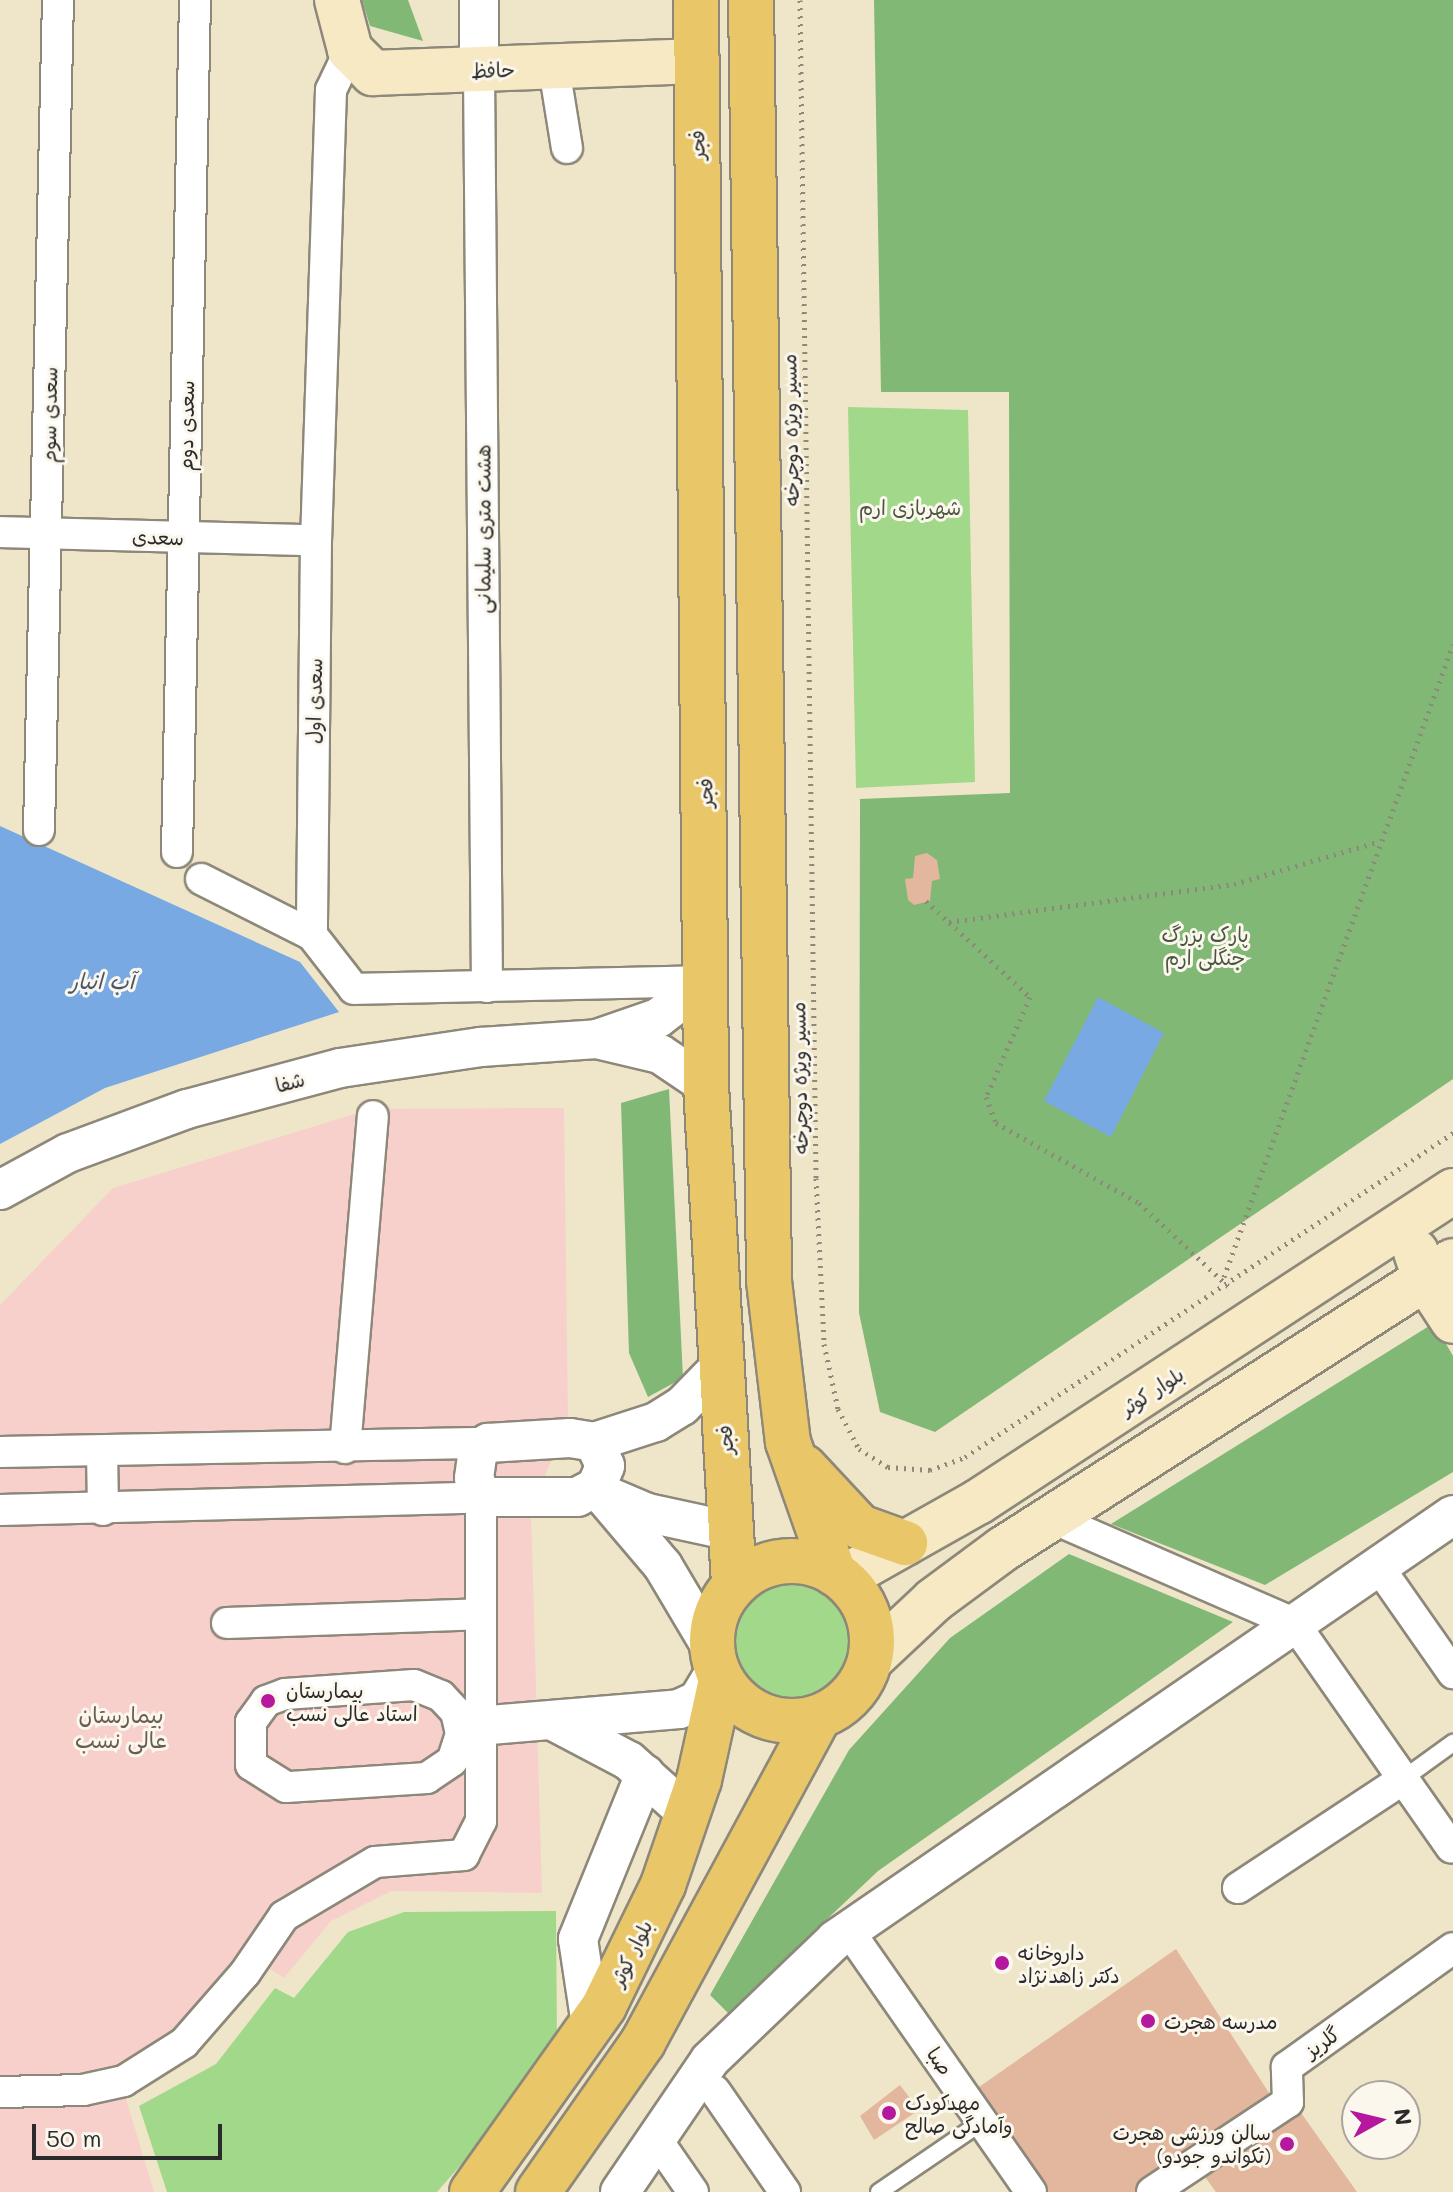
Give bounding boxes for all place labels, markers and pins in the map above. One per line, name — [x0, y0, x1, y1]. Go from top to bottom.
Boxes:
place label: بیمارستان استاد عالی نسب — [286, 1678, 418, 1725]
marker: بیمارستان استاد عالی نسب — [257, 1690, 279, 1712]
place label: داروخانه دکتر زاهدنژاد — [1018, 1940, 1120, 1987]
marker: داروخانه دکتر زاهدنژاد — [993, 1954, 1011, 1972]
place label: مدرسه هجرت — [1164, 2009, 1278, 2033]
marker: مدرسه هجرت — [1139, 2012, 1157, 2030]
place label: مهدکودک وآمادگی صالح — [905, 2090, 1013, 2137]
marker: مهدکودک وآمادگی صالح — [880, 2104, 898, 2122]
place label: سالن ورزشی هجرت (تکواندو جودو) — [1113, 2120, 1271, 2167]
marker: سالن ورزشی هجرت (تکواندو جودو) — [1278, 2135, 1296, 2153]

